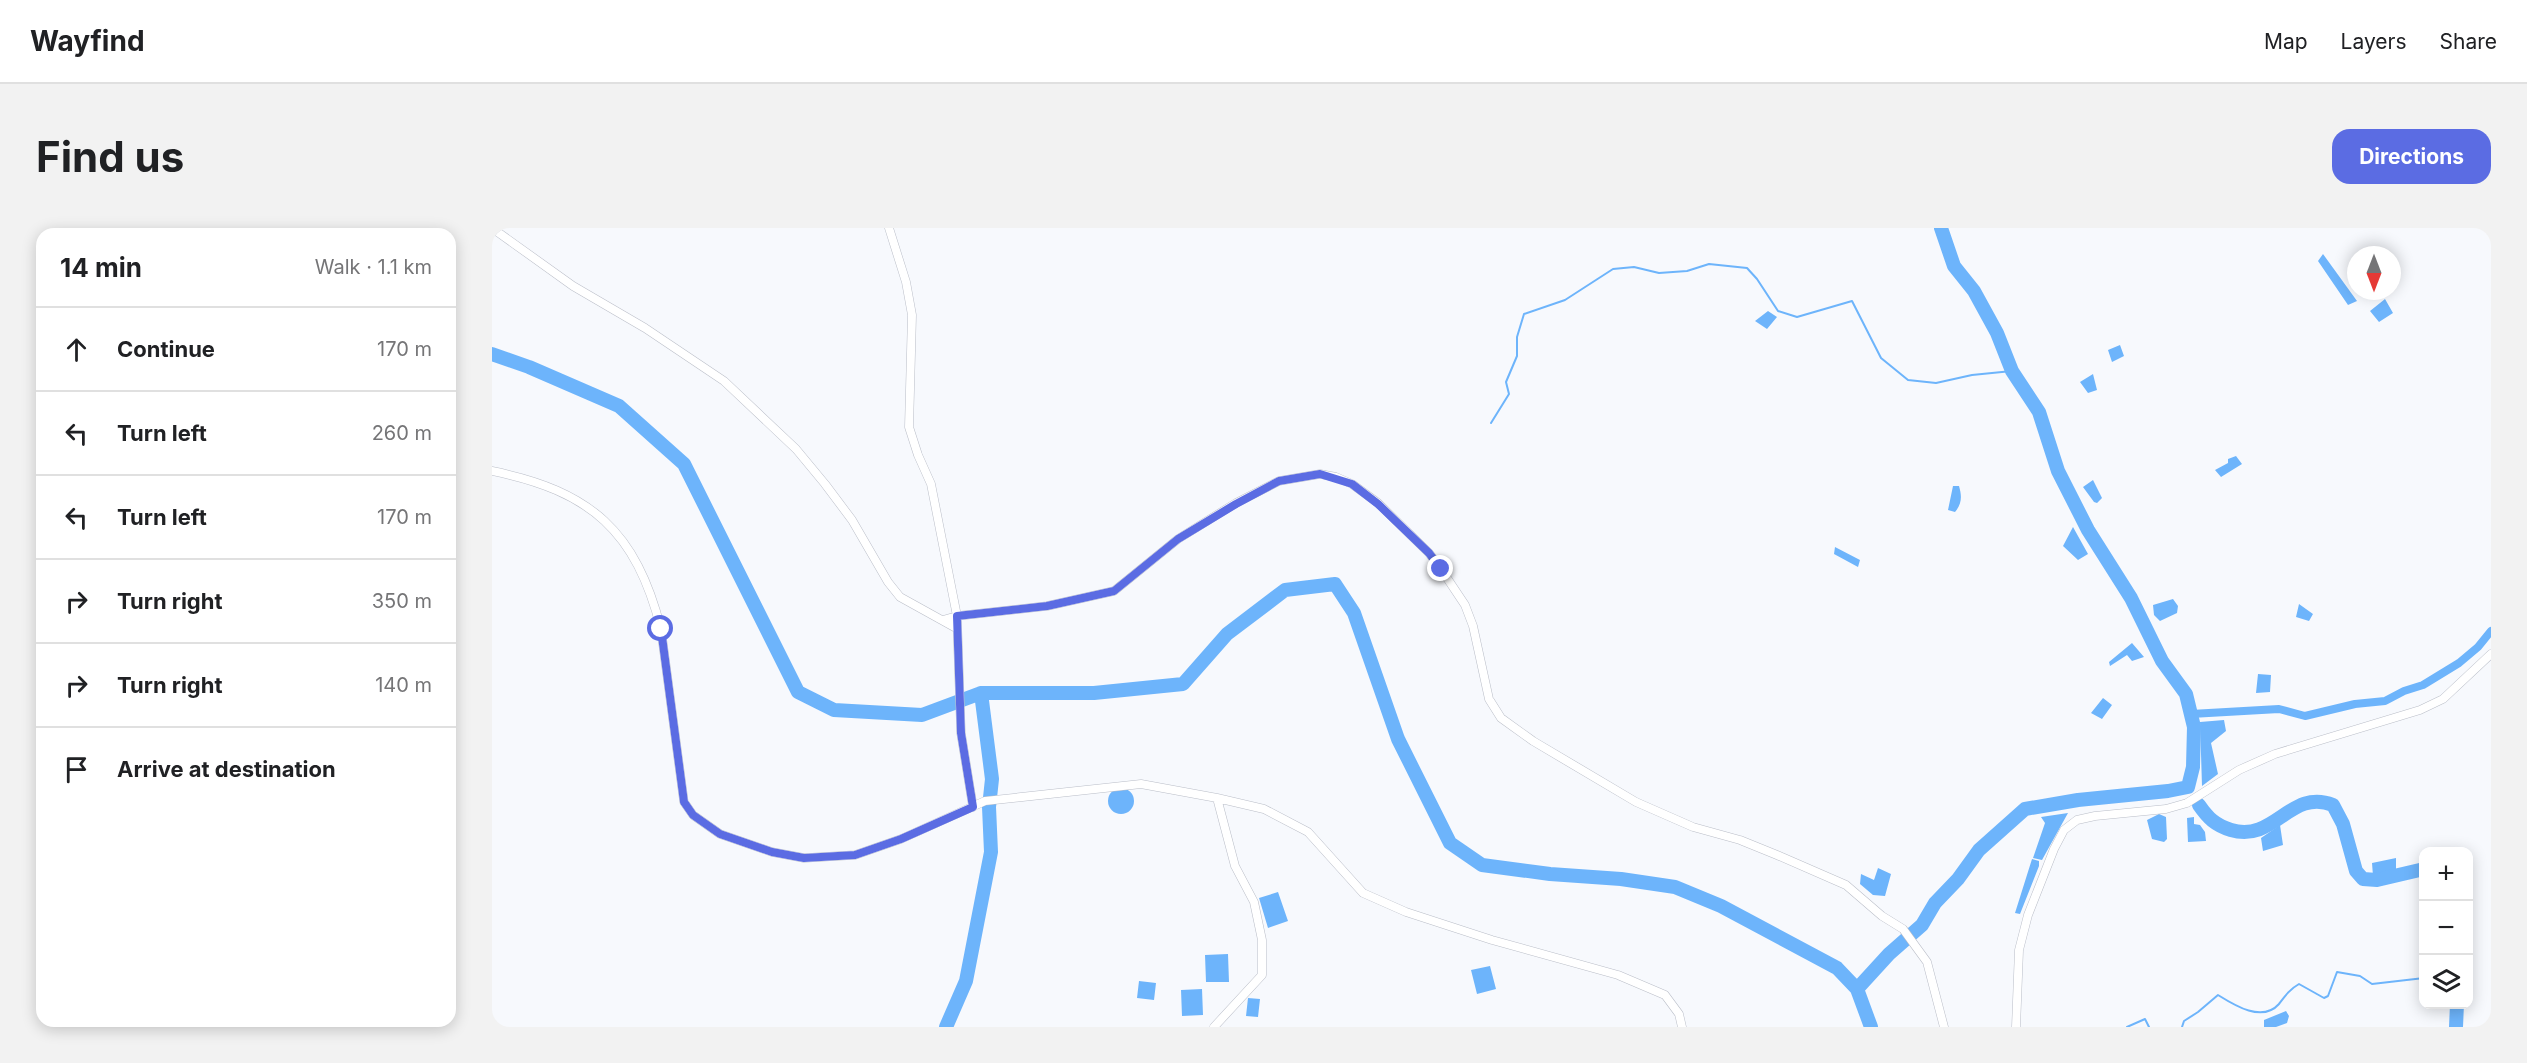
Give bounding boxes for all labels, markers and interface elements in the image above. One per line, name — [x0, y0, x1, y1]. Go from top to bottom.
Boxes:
text: Wayfind — [30, 24, 145, 58]
text: Map — [2264, 29, 2308, 54]
text: Layers — [2341, 29, 2407, 54]
text: Share — [2440, 29, 2497, 54]
button: Directions — [2332, 129, 2491, 184]
text: Find us — [36, 131, 184, 182]
north arrow — [2347, 246, 2401, 300]
text: 14 min — [60, 252, 142, 283]
text: Walk · 1.1 km — [315, 255, 432, 279]
icon: ahead — [60, 333, 93, 366]
text: Continue — [117, 336, 215, 362]
text: 170 m — [377, 337, 432, 361]
icon: left — [60, 417, 93, 450]
text: Turn left — [117, 420, 207, 446]
text: 260 m — [372, 421, 432, 445]
icon: left — [60, 501, 93, 534]
text: Turn left — [117, 504, 207, 530]
text: 170 m — [377, 505, 432, 529]
route end — [1427, 555, 1453, 581]
icon: right — [60, 585, 93, 618]
text: Turn right — [117, 588, 223, 614]
text: 350 m — [372, 589, 432, 613]
route start — [647, 615, 673, 641]
icon: right — [60, 669, 93, 702]
text: Turn right — [117, 672, 223, 698]
text: 140 m — [375, 673, 432, 697]
icon: arrive — [60, 753, 93, 786]
text: Arrive at destination — [117, 756, 336, 782]
map controls — [2419, 847, 2473, 1009]
button: + — [2419, 847, 2473, 901]
button: − — [2419, 901, 2473, 955]
button: layers — [2419, 955, 2473, 1009]

